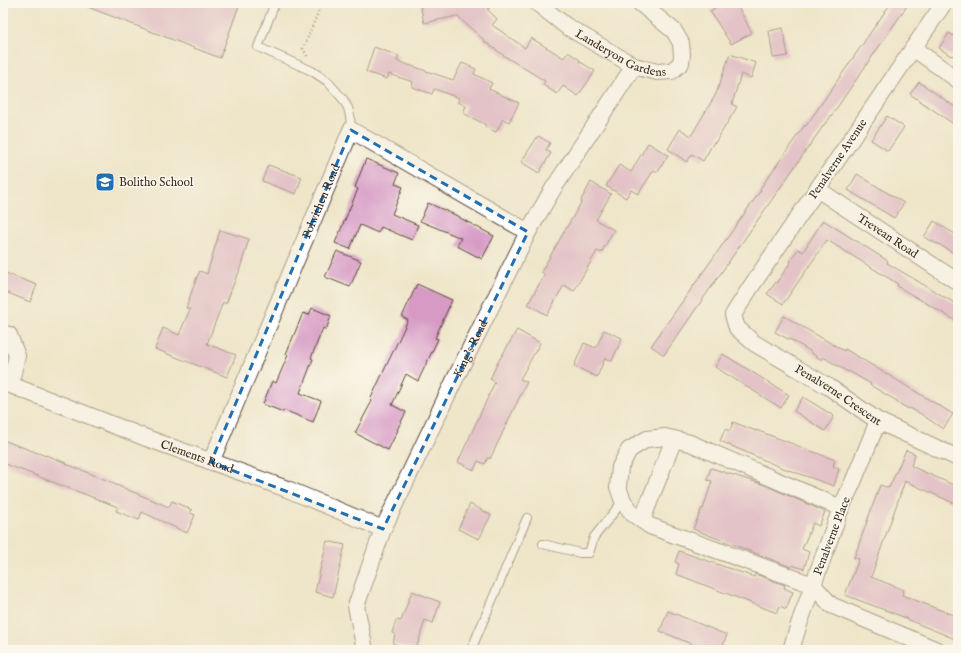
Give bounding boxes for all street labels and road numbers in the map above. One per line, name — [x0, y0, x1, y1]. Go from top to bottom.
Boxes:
street label: Landeryon Gardens — [573, 26, 666, 80]
street label: Penalverne Avenue — [806, 116, 871, 202]
street label: Polwithen Road — [299, 161, 344, 241]
street label: Trevean Road — [855, 210, 922, 262]
street label: King's Road — [450, 317, 491, 380]
street label: Penalverne Crescent — [792, 361, 884, 429]
street label: Clements Road — [159, 436, 236, 477]
street label: Penalverne Place — [810, 494, 854, 577]

